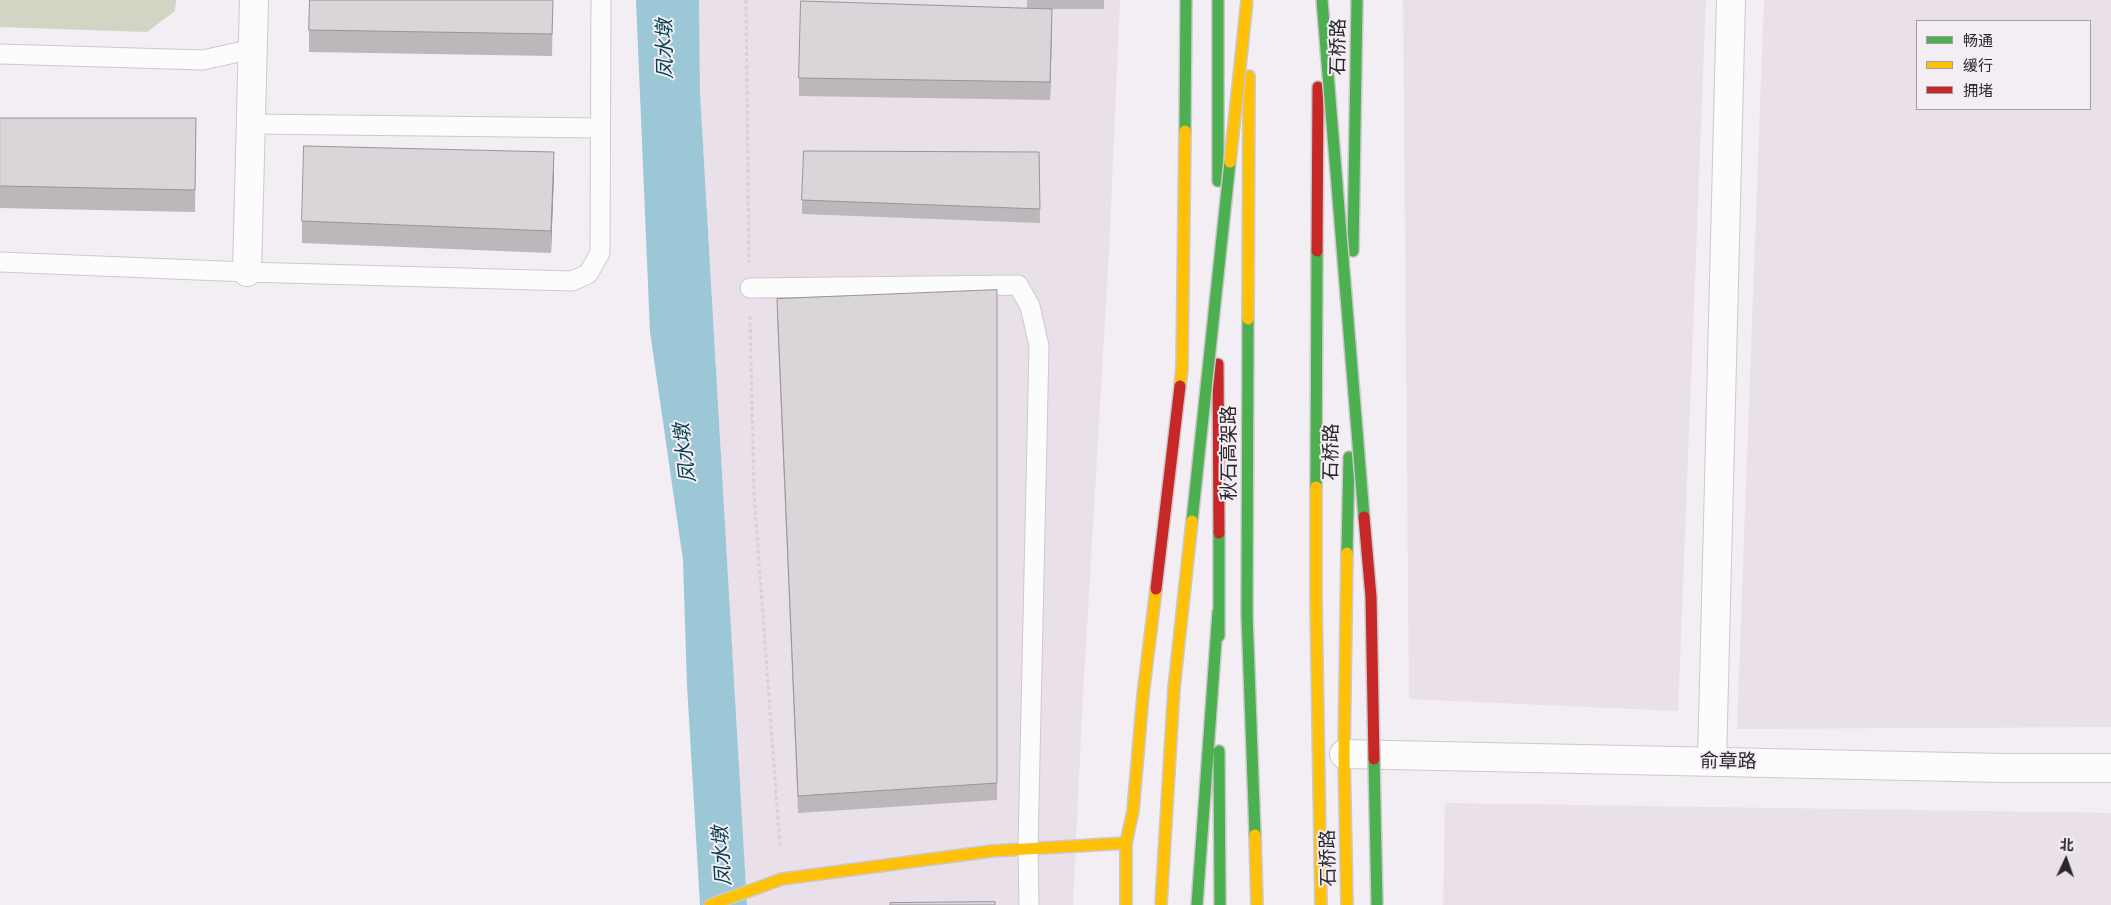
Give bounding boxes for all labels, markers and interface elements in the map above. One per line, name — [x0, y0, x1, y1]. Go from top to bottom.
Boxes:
street label: 石桥路 — [1327, 18, 1351, 76]
water label: 凤水墩 — [653, 19, 679, 79]
legend — [1916, 20, 2091, 110]
text: 畅通 — [1963, 31, 1993, 50]
text: 缓行 — [1963, 56, 1993, 75]
text: 拥堵 — [1963, 81, 1993, 100]
street label: 秋石高架路 — [1219, 406, 1241, 500]
water label: 凤水墩 — [670, 422, 702, 484]
street label: 石桥路 — [1320, 423, 1344, 481]
street label: 俞章路 — [1699, 750, 1757, 774]
water label: 凤水墩 — [709, 825, 737, 887]
street label: 石桥路 — [1317, 829, 1341, 887]
north arrow — [2041, 835, 2091, 885]
text: 北 — [2059, 836, 2074, 854]

